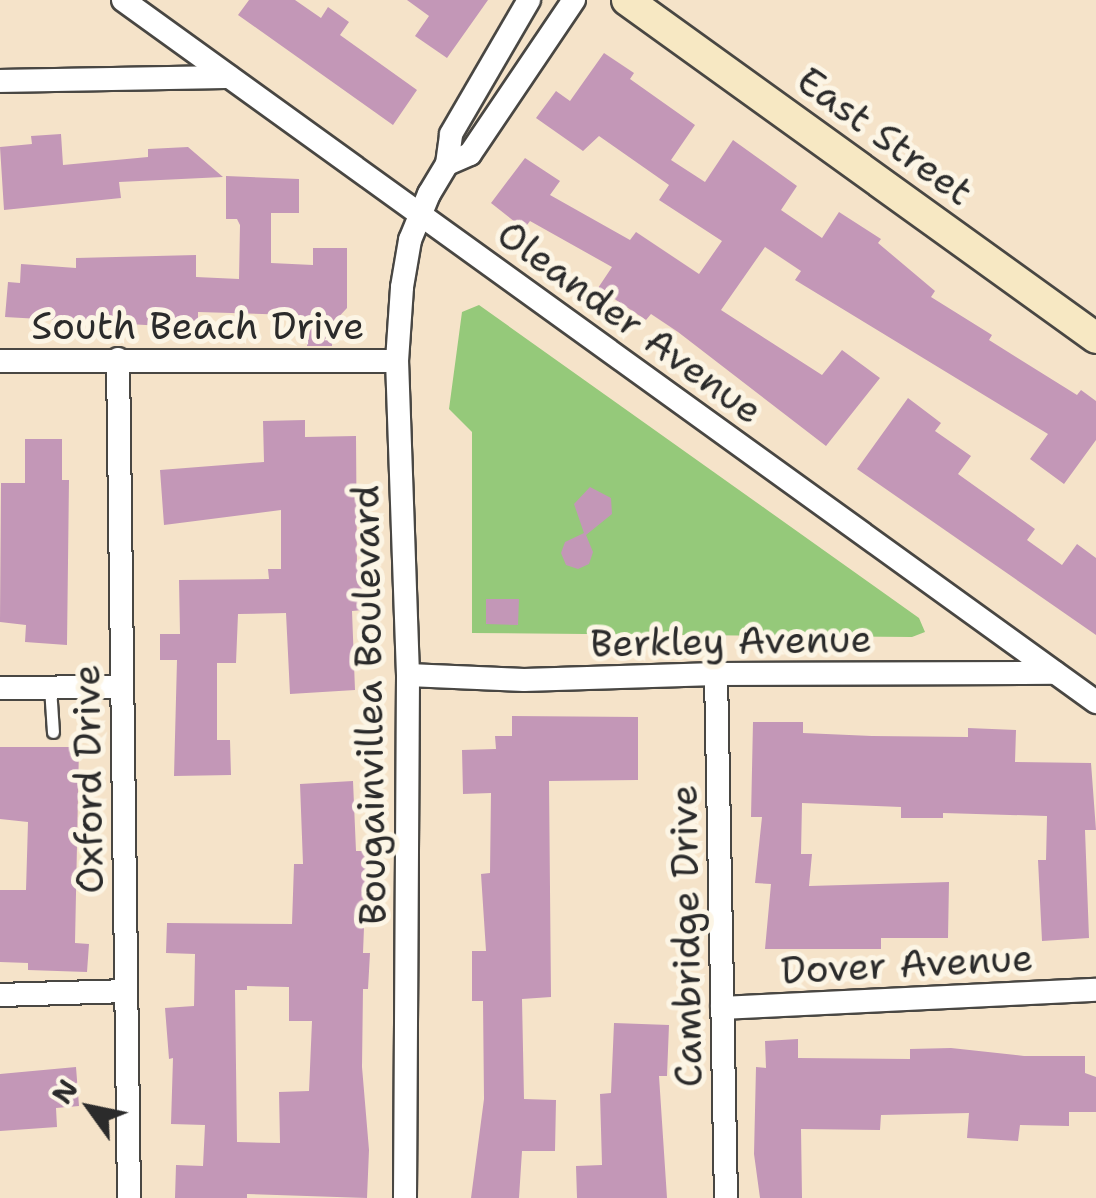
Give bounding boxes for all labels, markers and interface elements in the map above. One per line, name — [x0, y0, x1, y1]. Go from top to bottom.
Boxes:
street label: East Street — [788, 57, 982, 215]
street label: Oleander Avenue — [489, 211, 771, 433]
street label: South Beach Drive — [31, 303, 365, 349]
street label: Bougainvillea Boulevard — [342, 485, 396, 925]
street label: Berkley Avenue — [590, 616, 872, 666]
street label: Oxford Drive — [63, 664, 113, 894]
street label: Cambridge Drive — [661, 784, 711, 1088]
street label: Dover Avenue — [780, 935, 1034, 993]
north arrow — [40, 1058, 140, 1158]
text: N — [43, 1072, 87, 1111]

